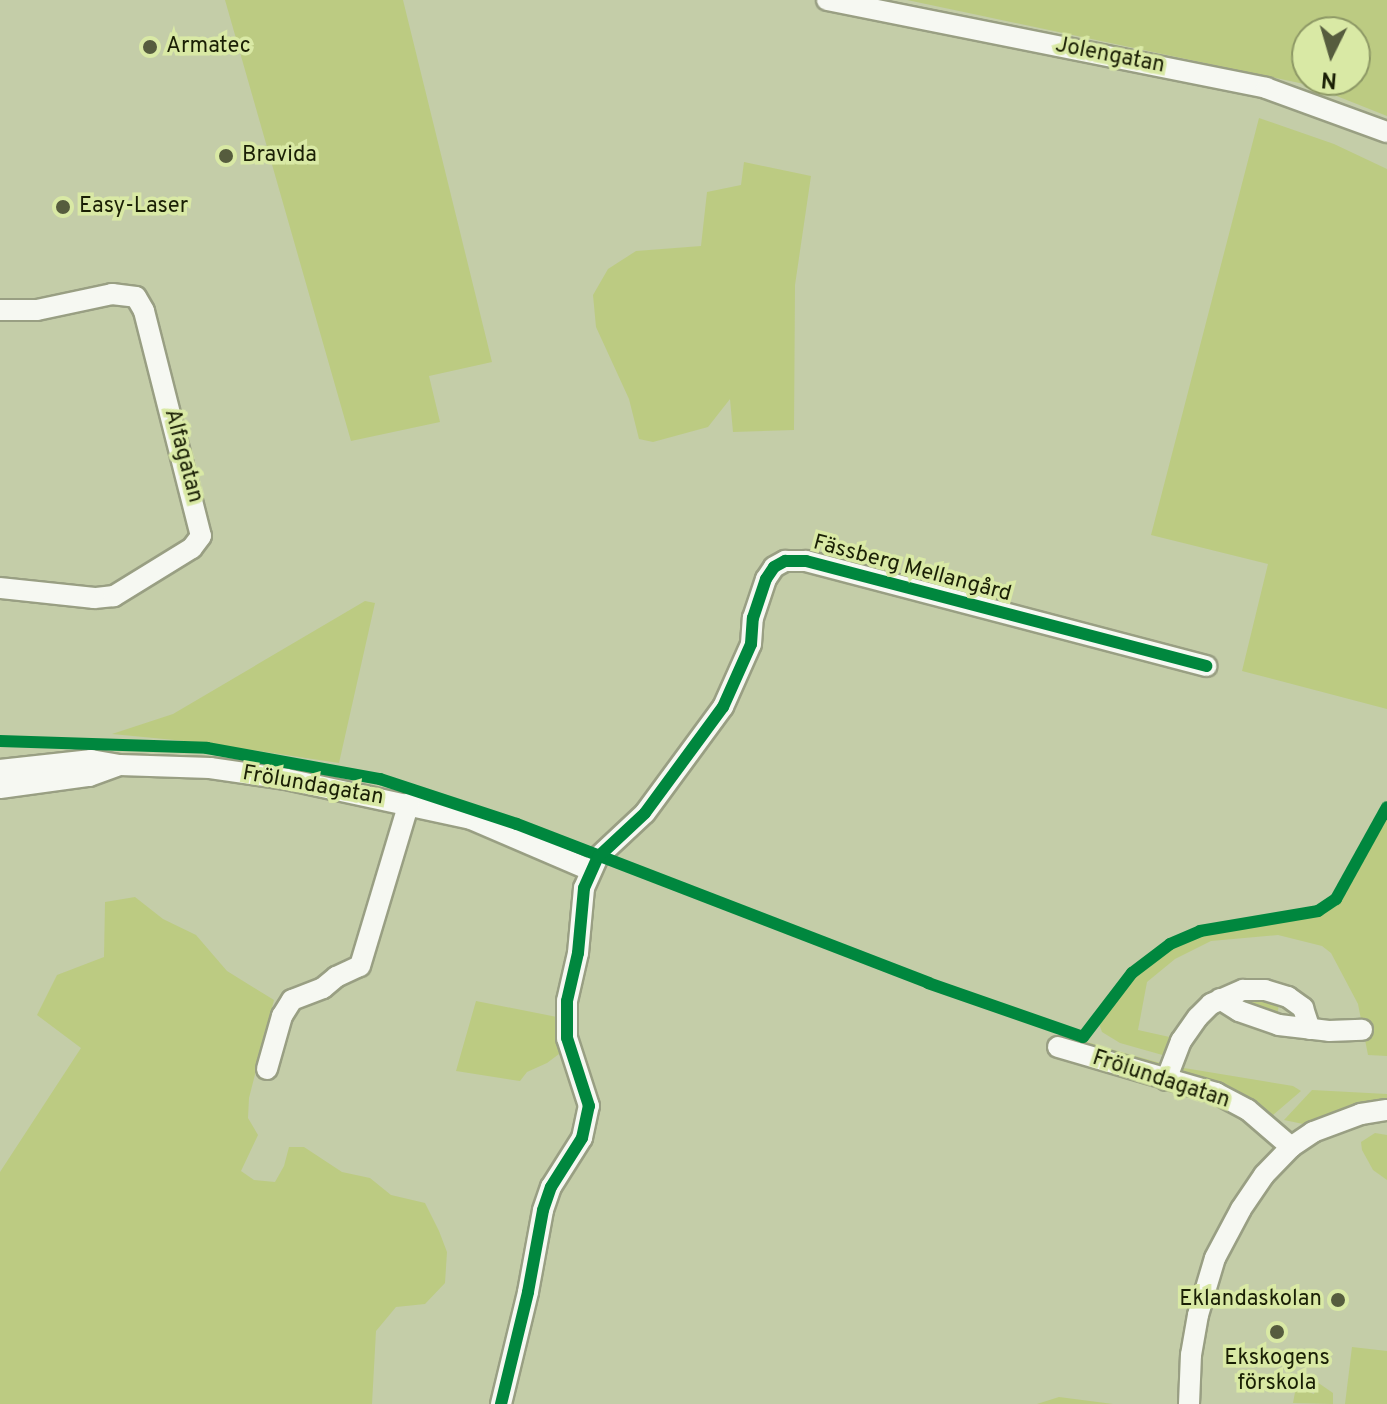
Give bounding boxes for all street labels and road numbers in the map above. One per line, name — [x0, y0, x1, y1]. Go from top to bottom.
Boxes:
street label: Jolengatan — [1053, 32, 1167, 80]
street label: Alfagatan — [158, 406, 208, 506]
street label: Fässberg Mellangård — [810, 530, 1014, 608]
street label: Frölundagatan — [240, 761, 386, 811]
street label: Frölundagatan — [1089, 1045, 1233, 1115]

